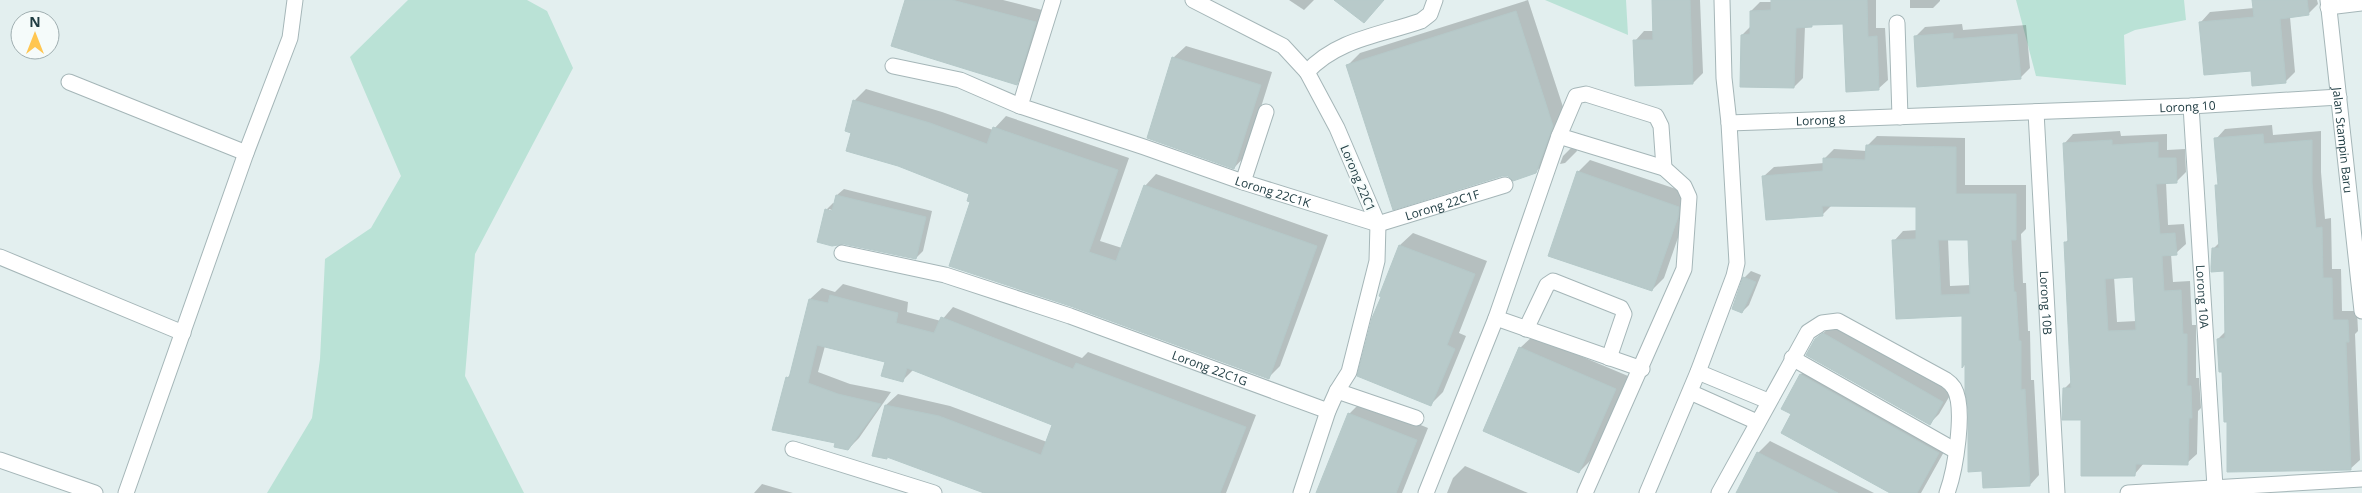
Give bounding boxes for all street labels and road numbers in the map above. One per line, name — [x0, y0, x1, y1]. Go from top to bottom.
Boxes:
street label: Jalan Stampin Baru — [2329, 85, 2358, 194]
street label: Lorong 10 — [2159, 96, 2216, 116]
street label: Lorong 8 — [1796, 110, 1846, 129]
street label: Lorong 22C1 — [1336, 142, 1380, 214]
street label: Lorong 22C1K — [1233, 171, 1313, 211]
street label: Lorong 22C1F — [1403, 185, 1481, 224]
street label: Lorong 10A — [2193, 264, 2214, 329]
street label: Lorong 10B — [2036, 270, 2057, 335]
street label: Lorong 22C1G — [1170, 346, 1250, 389]

